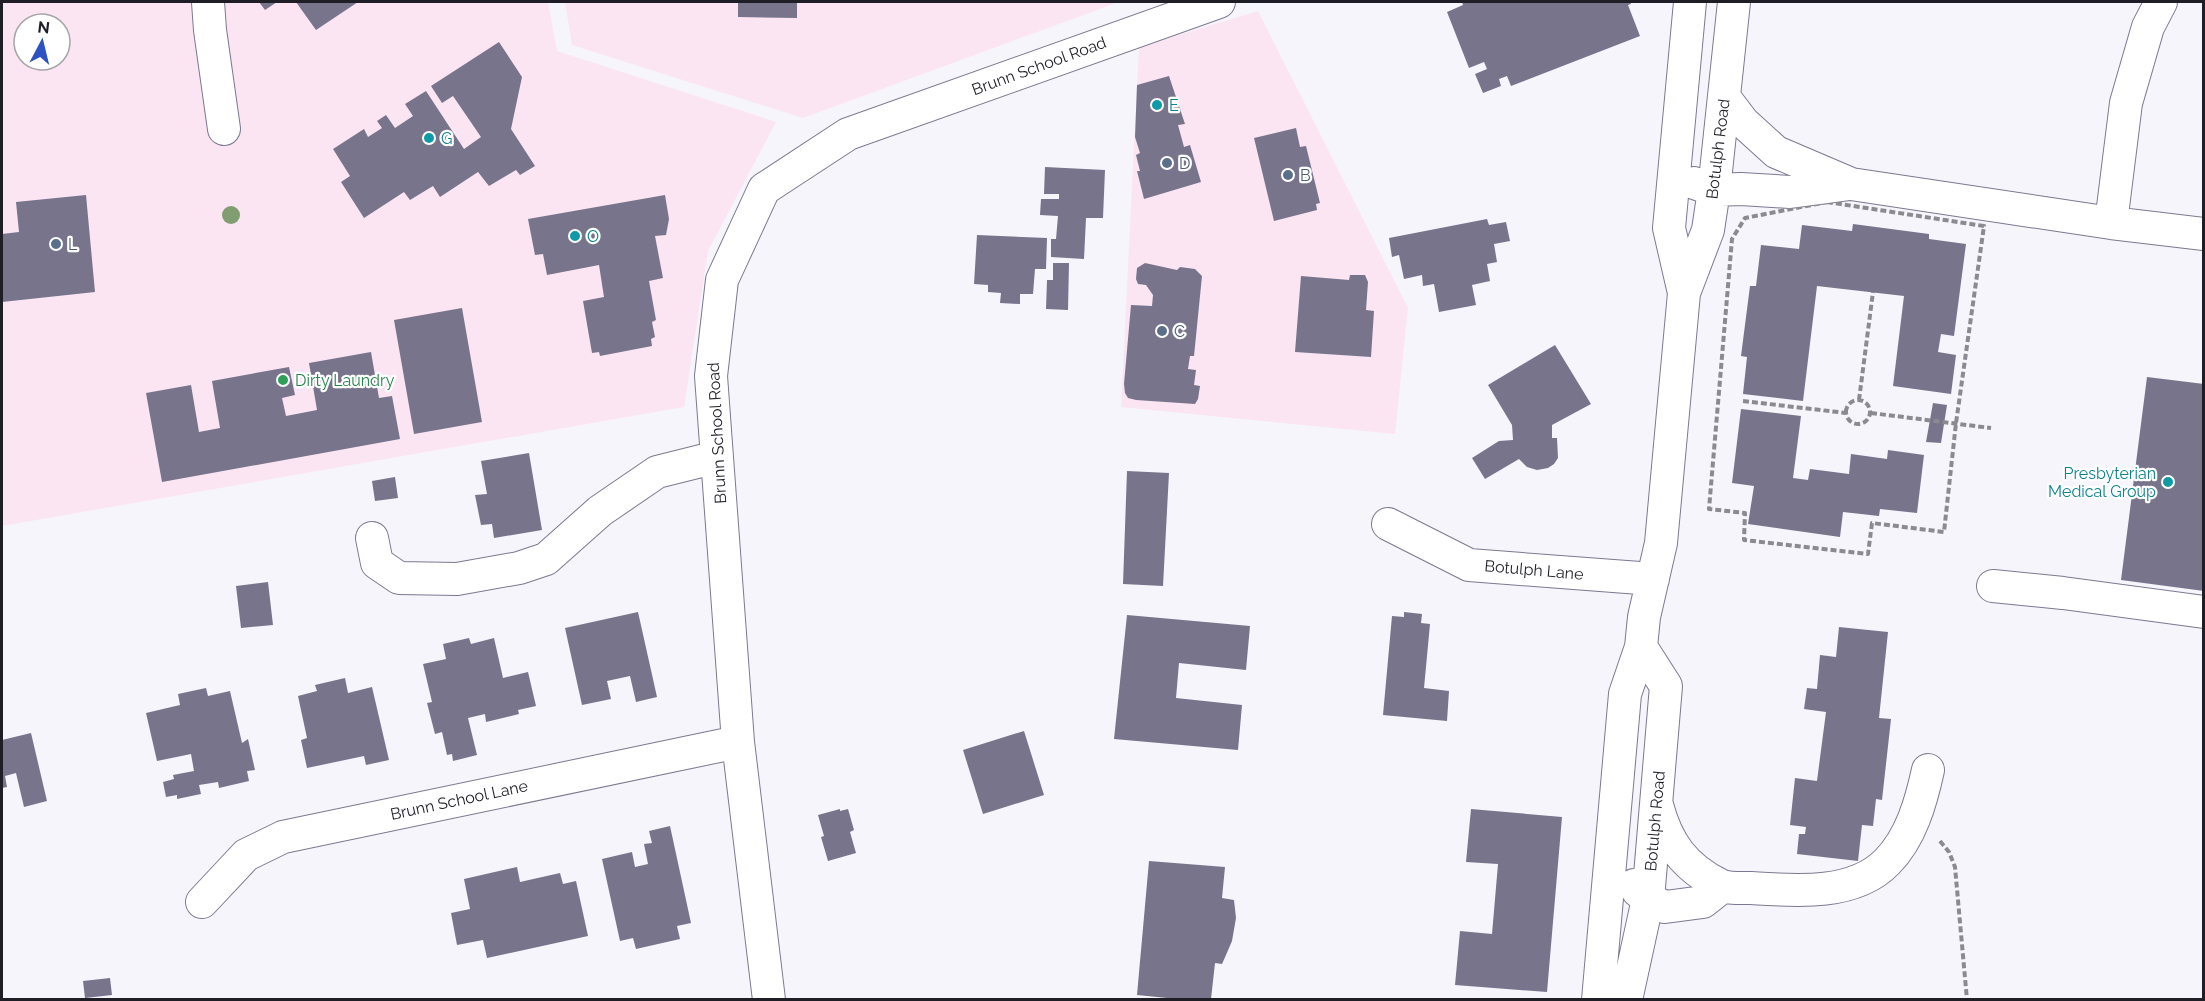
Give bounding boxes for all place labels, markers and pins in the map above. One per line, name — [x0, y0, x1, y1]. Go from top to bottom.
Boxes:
place label: E — [1169, 96, 1179, 115]
marker: E — [1150, 98, 1164, 112]
place label: G — [441, 129, 452, 148]
marker: G — [422, 131, 436, 145]
place label: D — [1179, 154, 1190, 173]
marker: D — [1160, 156, 1174, 170]
place label: B — [1300, 166, 1311, 185]
marker: B — [1281, 168, 1295, 182]
place label: O — [587, 227, 599, 246]
marker: O — [568, 229, 582, 243]
place label: L — [68, 235, 78, 254]
marker: L — [49, 237, 63, 251]
place label: C — [1174, 322, 1185, 341]
marker: C — [1155, 324, 1169, 338]
place label: Dirty Laundry — [295, 371, 395, 390]
marker: Dirty Laundry — [276, 373, 290, 387]
place label: Presbyterian Medical Group — [2048, 464, 2156, 501]
marker: Presbyterian Medical Group — [2161, 475, 2175, 489]

